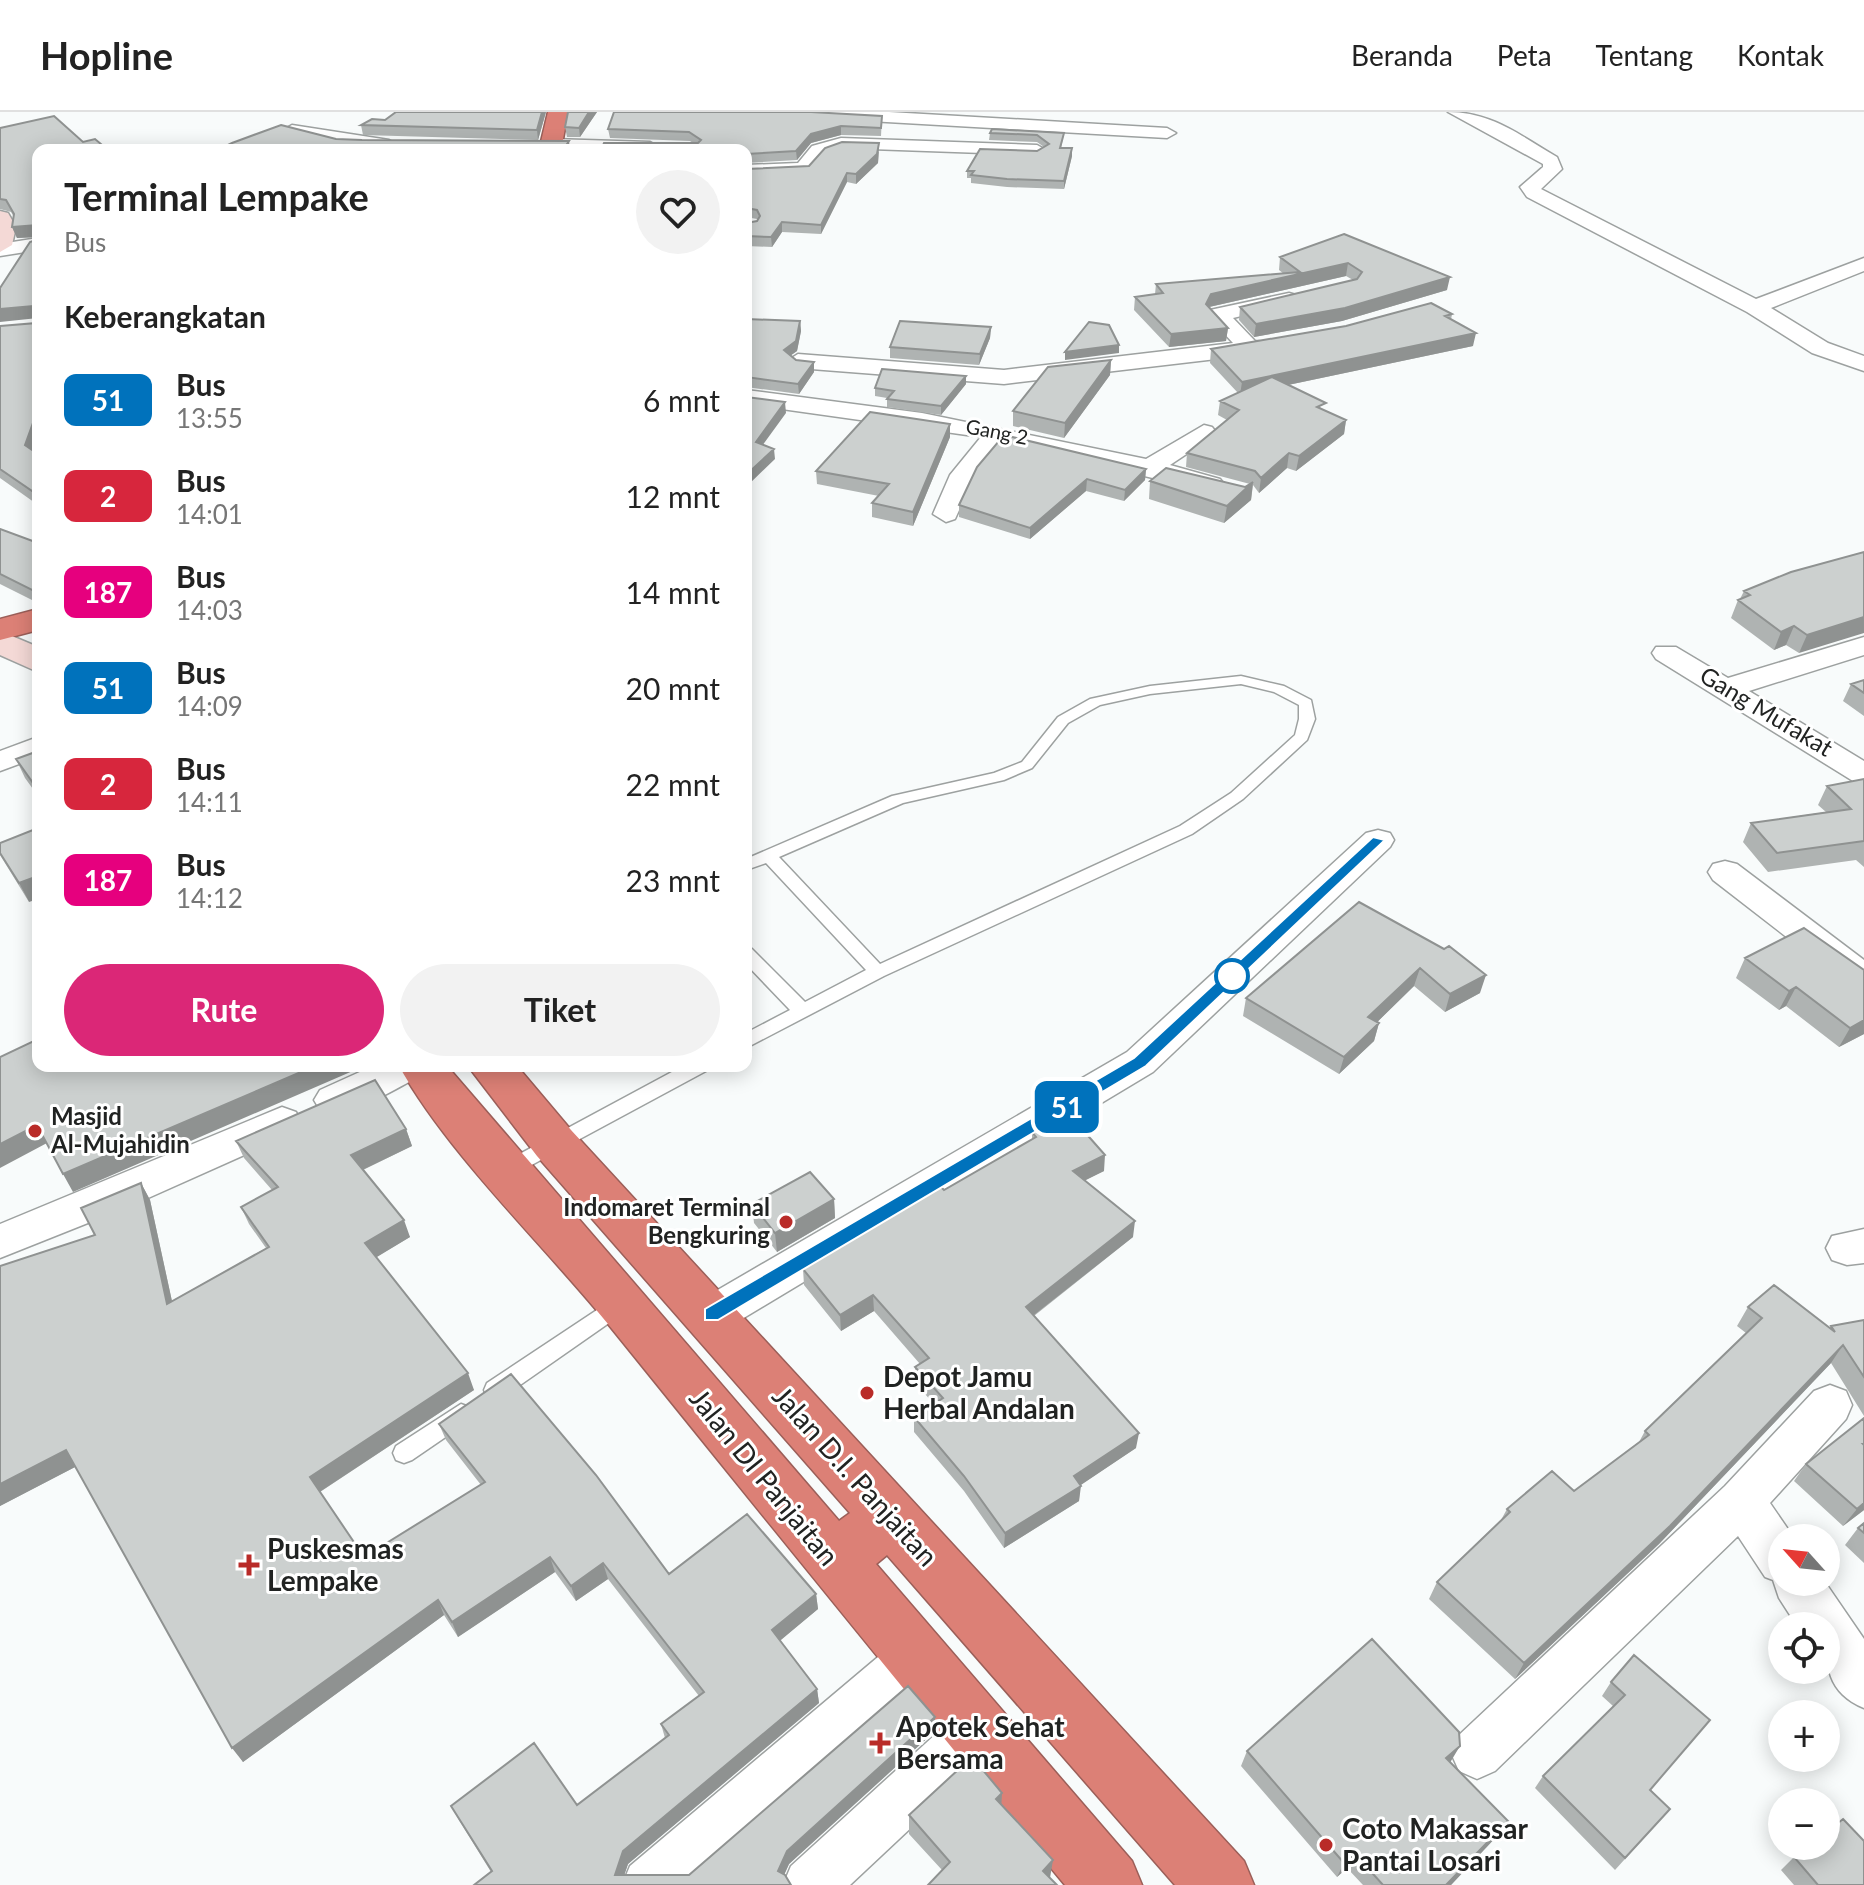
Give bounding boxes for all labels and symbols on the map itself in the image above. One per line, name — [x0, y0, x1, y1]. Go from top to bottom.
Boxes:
street label: Gang 2 — [964, 413, 1030, 449]
street label: Gang Mufakat — [1695, 660, 1839, 762]
unlabelled marker — [1215, 959, 1249, 993]
line badge: 51 — [1031, 1081, 1103, 1133]
place label: Masjid Al-Mujahidin — [50, 1101, 190, 1158]
marker: Masjid Al-Mujahidin — [26, 1122, 44, 1140]
place label: Indomaret Terminal Bengkuring — [563, 1192, 770, 1249]
marker: Indomaret Terminal Bengkuring — [777, 1213, 795, 1231]
place label: Depot Jamu Herbal Andalan — [883, 1359, 1075, 1425]
street label: Jalan D.I. Panjaitan — [766, 1378, 945, 1572]
street label: Jalan DI Panjaitan — [683, 1381, 846, 1572]
marker: Depot Jamu Herbal Andalan — [858, 1384, 876, 1402]
north arrow — [1768, 1524, 1840, 1596]
place label: Puskesmas Lempake — [267, 1531, 404, 1597]
marker: Puskesmas Lempake — [238, 1554, 260, 1576]
place label: Apotek Sehat Bersama — [895, 1709, 1065, 1775]
marker: Apotek Sehat Bersama — [871, 1734, 889, 1752]
place label: Coto Makassar Pantai Losari — [1342, 1811, 1529, 1877]
marker: Coto Makassar Pantai Losari — [1317, 1836, 1335, 1854]

